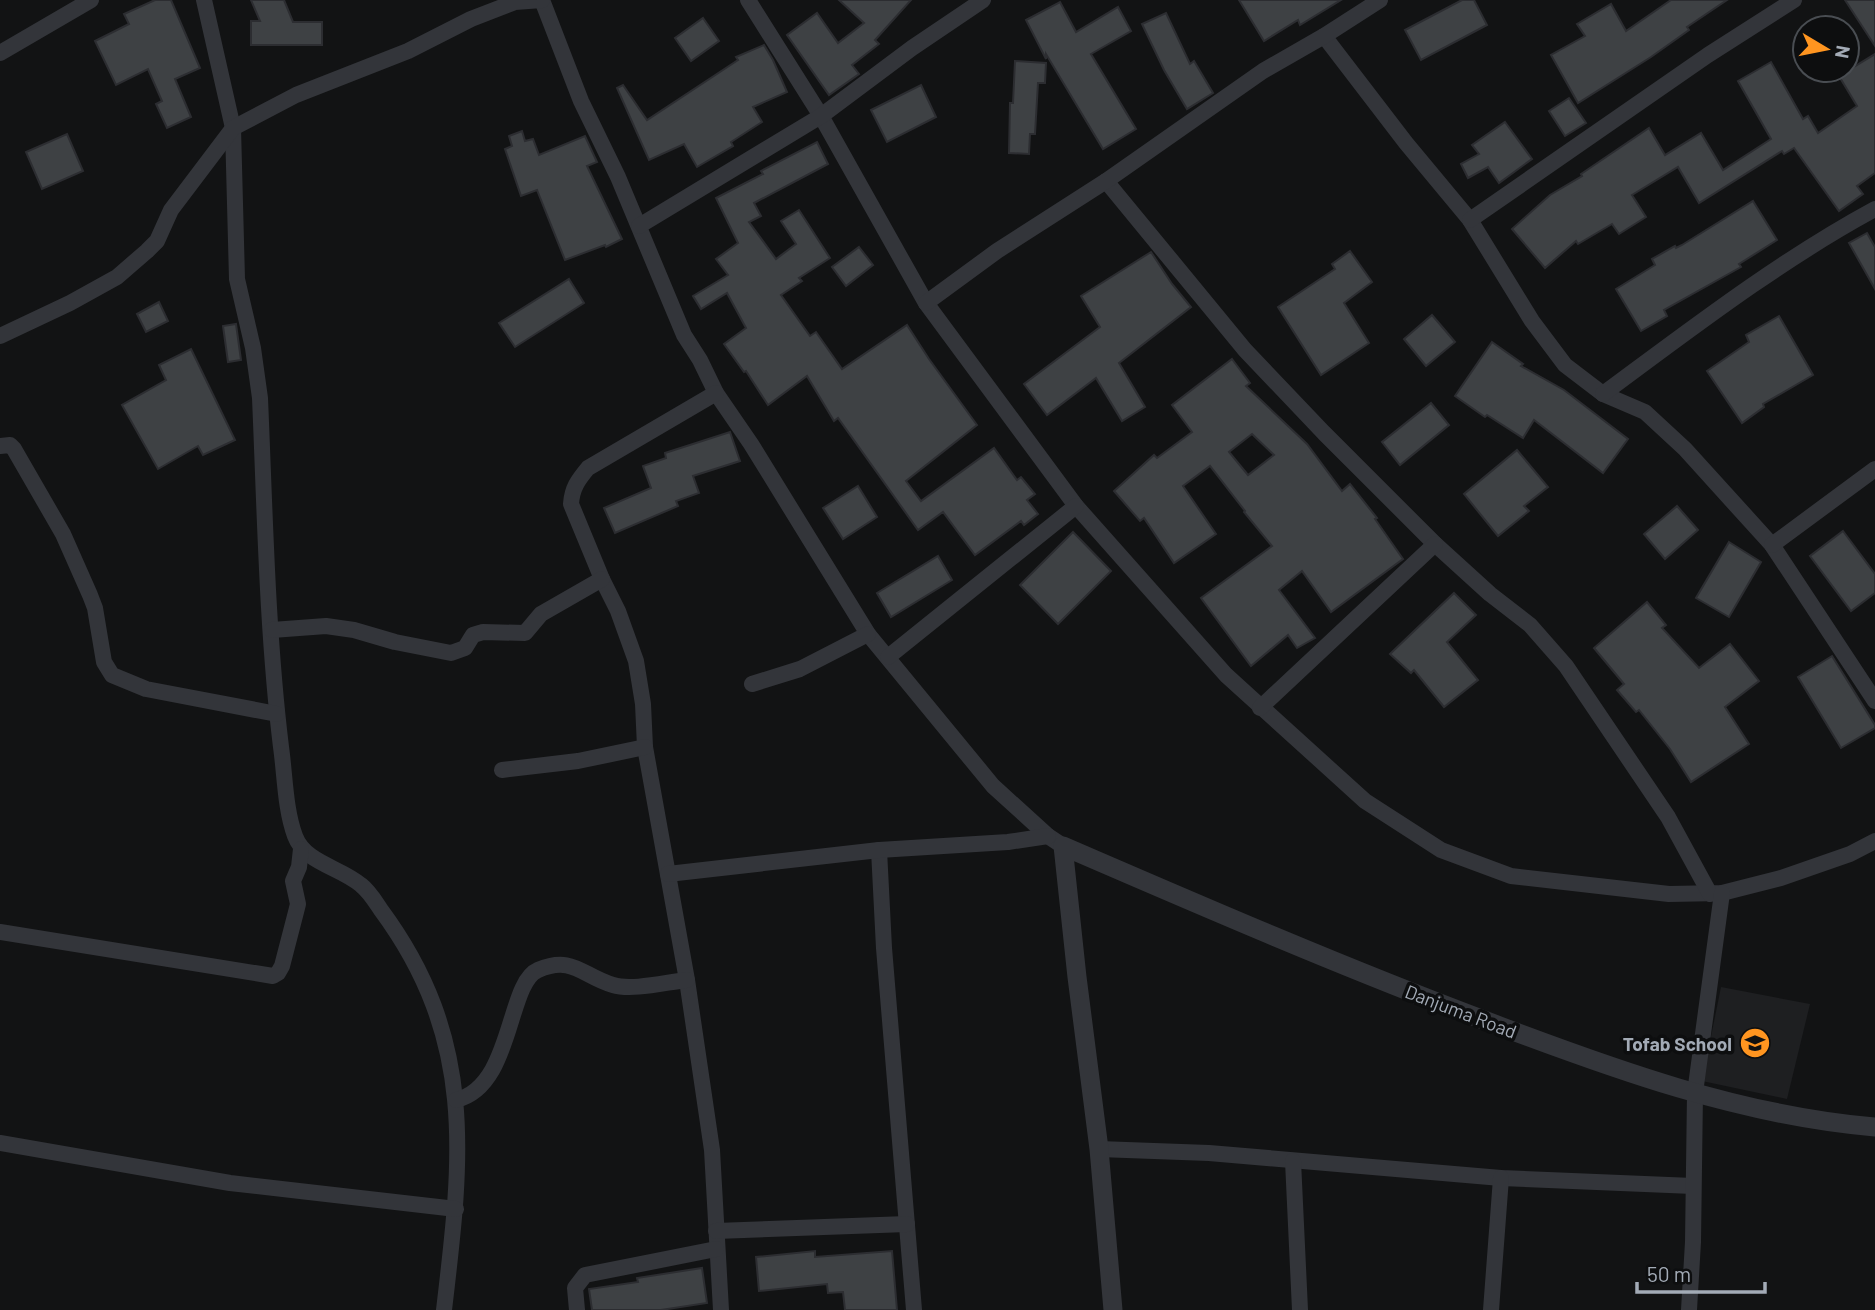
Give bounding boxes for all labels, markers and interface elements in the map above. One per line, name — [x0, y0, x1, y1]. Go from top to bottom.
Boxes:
north arrow — [1791, 14, 1861, 84]
text: N — [1831, 44, 1856, 60]
street label: Danjuma Road — [1402, 979, 1520, 1043]
school or university icon: Tofab School — [1738, 1026, 1772, 1060]
place label: Tofab School — [1623, 1032, 1732, 1055]
scale bar — [1637, 1250, 1765, 1294]
text: 50 m — [1647, 1261, 1691, 1286]

